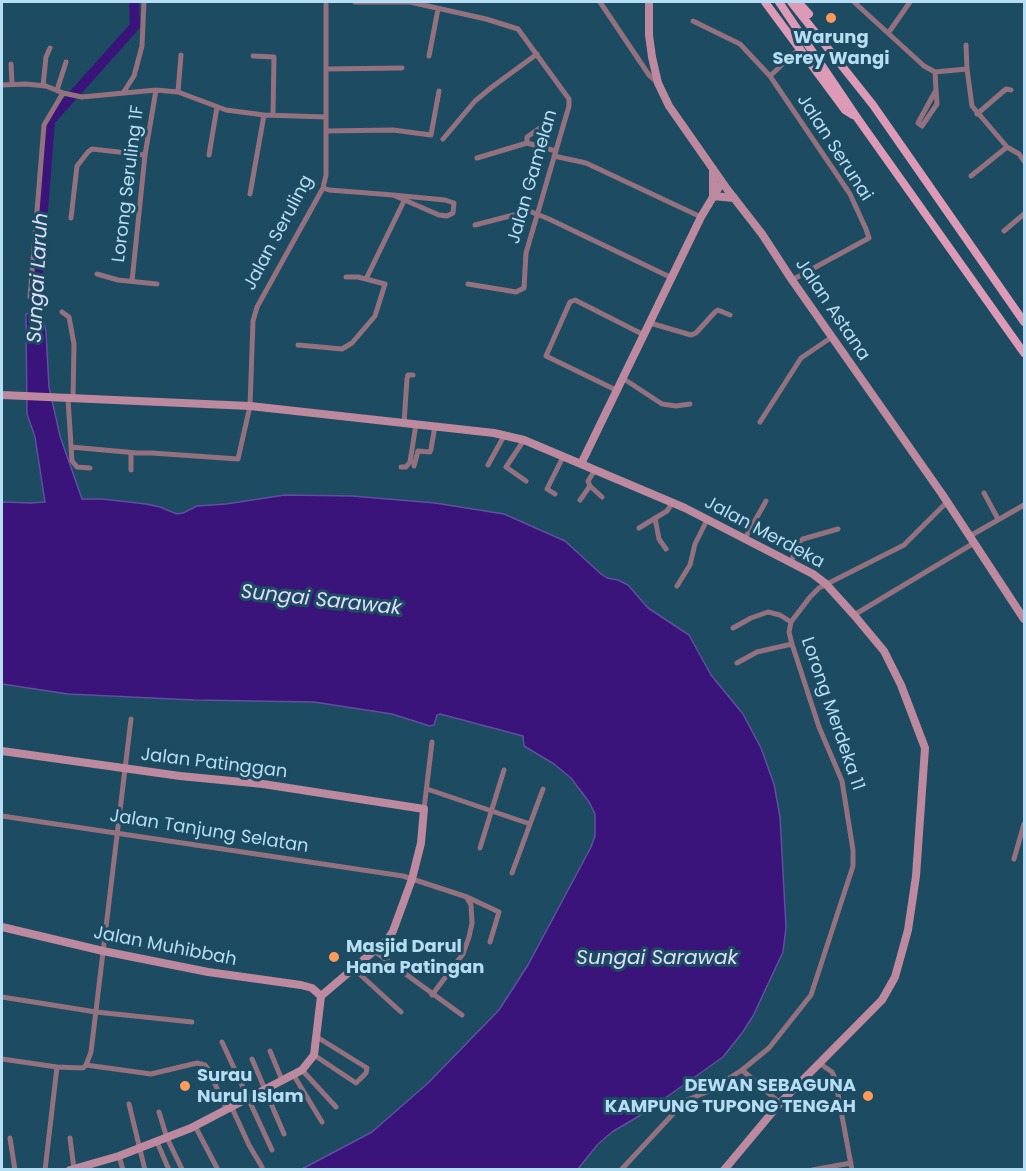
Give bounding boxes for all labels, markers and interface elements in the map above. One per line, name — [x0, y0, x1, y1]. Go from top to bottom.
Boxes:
marker: Warung Serey Wangi — [824, 11, 838, 25]
place label: Warung Serey Wangi — [773, 27, 889, 70]
street label: Jalan Serunai — [792, 91, 876, 205]
street label: Lorong Seruling 1F — [109, 104, 149, 264]
street label: Jalan Gamelan — [504, 107, 562, 247]
street label: Jalan Seruling — [240, 172, 318, 294]
water label: Sungai Laruh — [24, 212, 54, 344]
street label: Jalan Astana — [790, 255, 874, 365]
street label: Jalan Merdeka — [700, 492, 828, 574]
water label: Sungai Sarawak — [239, 581, 403, 621]
street label: Lorong Merdeka 11 — [796, 635, 868, 793]
street label: Jalan Patinggan — [139, 744, 289, 784]
street label: Jalan Tanjung Selatan — [108, 806, 310, 858]
street label: Jalan Muhibbah — [91, 923, 239, 971]
place label: Masjid Darul Hana Patingan — [346, 936, 484, 978]
water label: Sungai Sarawak — [576, 947, 738, 971]
marker: Masjid Darul Hana Patingan — [327, 950, 341, 964]
place label: Surau Nurul Islam — [197, 1065, 304, 1108]
place label: DEWAN SEBAGUNA KAMPUNG TUPONG TENGAH — [605, 1075, 856, 1118]
marker: Surau Nurul Islam — [178, 1079, 192, 1093]
marker: DEWAN SEBAGUNA KAMPUNG TUPONG TENGAH — [861, 1089, 875, 1103]

